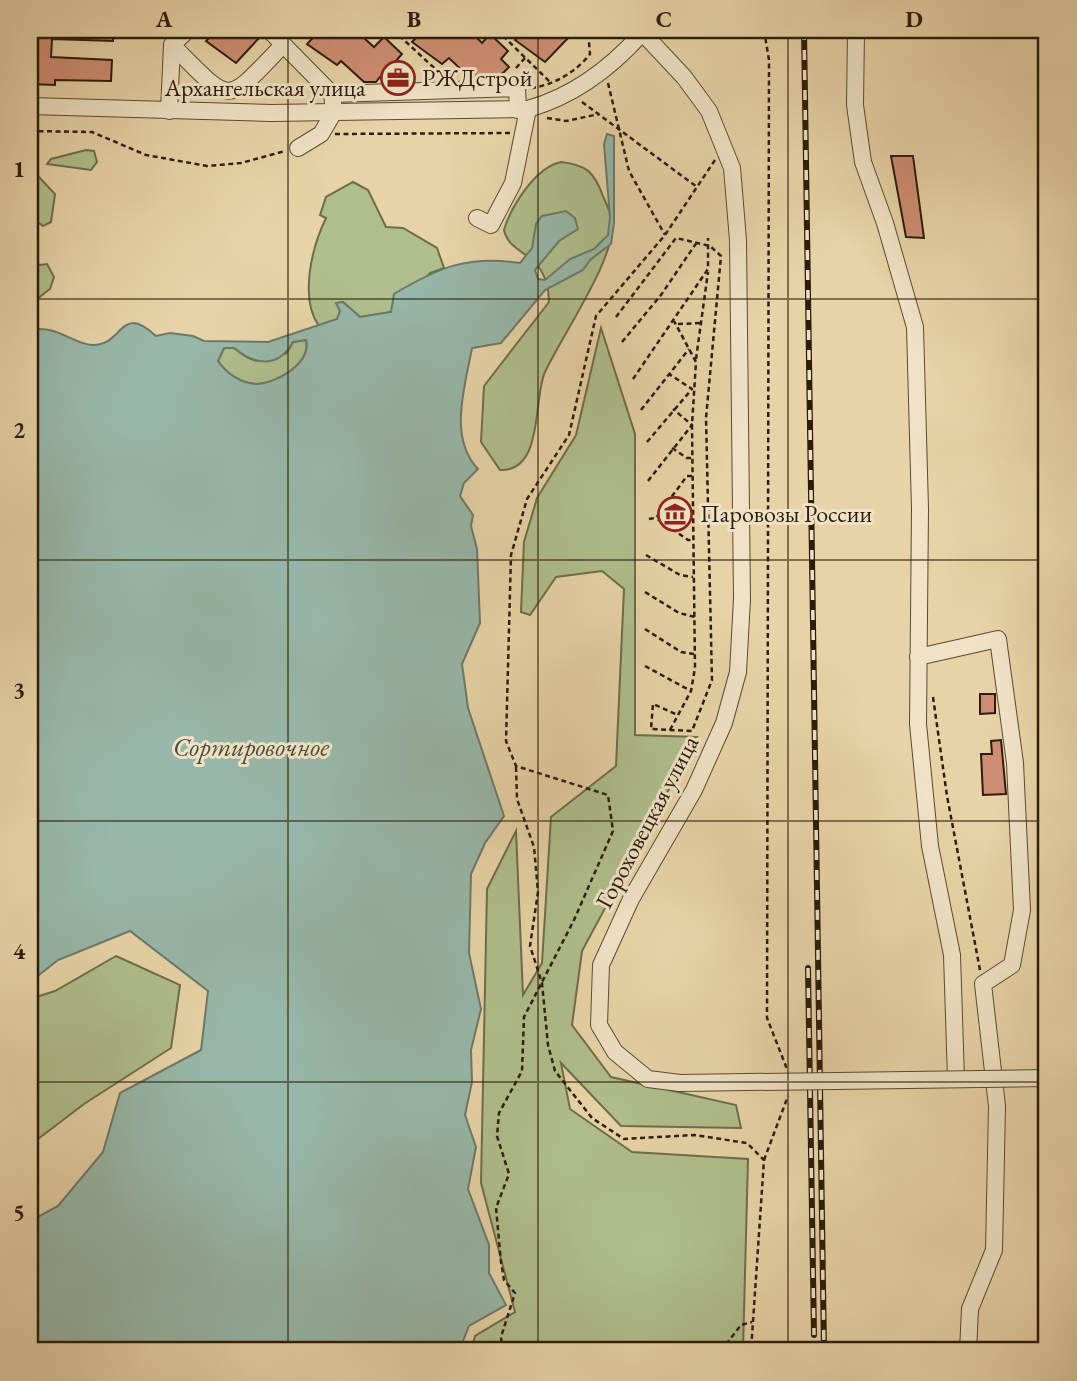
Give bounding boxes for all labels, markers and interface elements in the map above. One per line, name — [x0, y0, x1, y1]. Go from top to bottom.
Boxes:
text: A — [155, 4, 173, 34]
text: B — [407, 4, 421, 34]
text: C — [656, 4, 672, 34]
text: D — [905, 4, 923, 34]
office icon: РЖДстрой — [379, 59, 417, 97]
place label: РЖДстрой — [422, 62, 533, 93]
street label: Архангельская улица — [163, 72, 366, 103]
text: 1 — [13, 154, 25, 184]
text: 2 — [13, 415, 25, 445]
museum icon: Паровозы России — [656, 495, 694, 533]
place label: Паровозы России — [700, 498, 872, 529]
text: 3 — [13, 675, 25, 705]
water label: Сортировочное — [173, 730, 330, 764]
street label: Гороховецкая улица — [588, 730, 705, 914]
text: 4 — [13, 936, 26, 966]
text: 5 — [13, 1197, 25, 1227]

